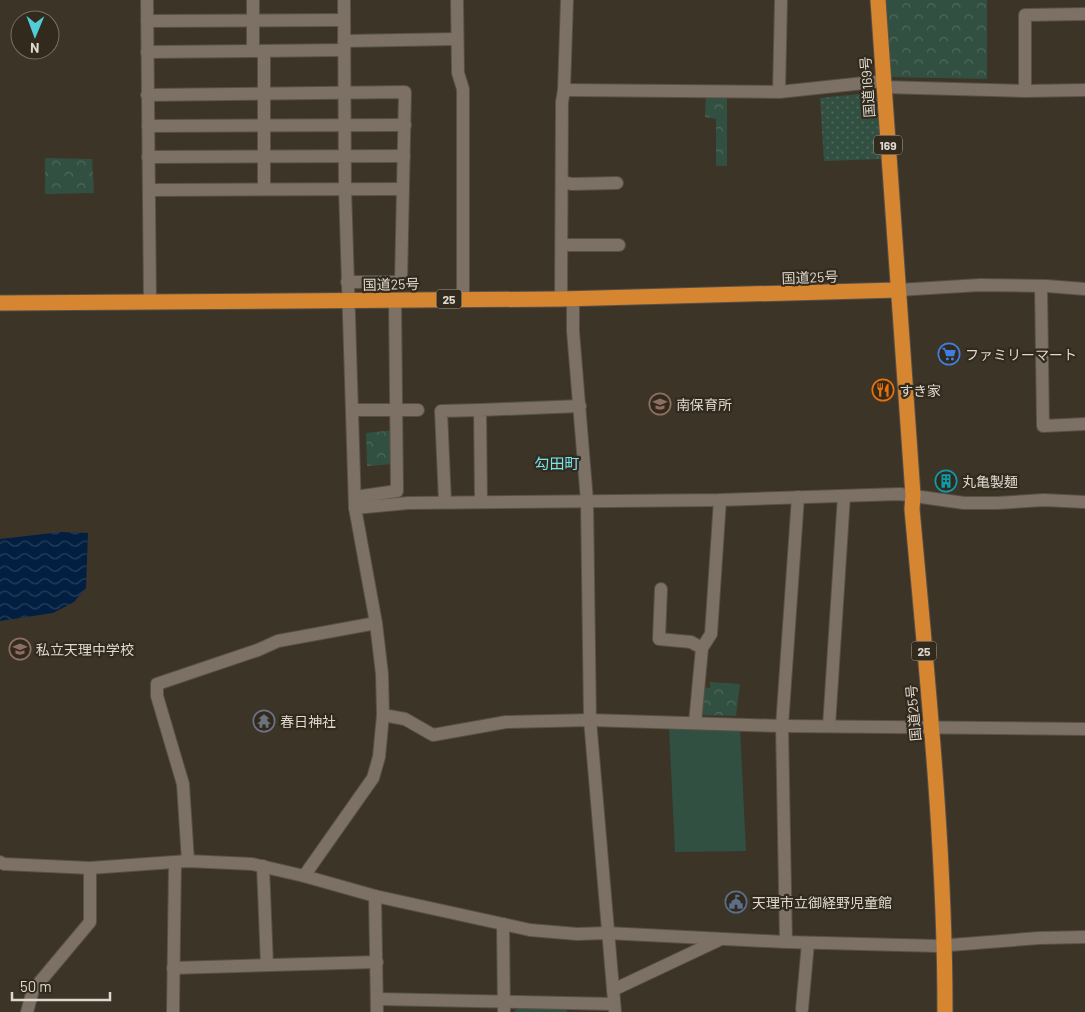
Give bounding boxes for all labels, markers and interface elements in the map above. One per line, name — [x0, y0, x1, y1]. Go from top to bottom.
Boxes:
north arrow — [10, 10, 60, 60]
text: N — [30, 40, 40, 57]
street label: 国道169号 — [856, 56, 878, 118]
road number: 169 — [874, 136, 902, 154]
street label: 国道25号 — [781, 268, 839, 286]
street label: 国道25号 — [363, 275, 419, 293]
road number: 25 — [436, 290, 462, 308]
supermarket icon: ファミリーマート — [937, 342, 961, 366]
place label: ファミリーマート — [965, 346, 1077, 363]
restaurant icon: すき家 — [871, 378, 895, 402]
place label: すき家 — [899, 382, 941, 399]
school or university icon: 南保育所 — [648, 392, 672, 416]
place label: 南保育所 — [676, 396, 732, 413]
district label: 勾田町 — [534, 454, 580, 472]
building icon: 丸亀製麺 — [934, 469, 958, 493]
place label: 丸亀製麺 — [962, 473, 1018, 490]
school or university icon: 私立天理中学校 — [8, 637, 32, 661]
place label: 私立天理中学校 — [36, 641, 134, 658]
road number: 25 — [912, 641, 936, 660]
street label: 国道25号 — [902, 684, 924, 742]
temple icon: 春日神社 — [252, 709, 276, 733]
place label: 春日神社 — [280, 713, 336, 730]
public building icon: 天理市立御経野児童館 — [724, 890, 748, 914]
place label: 天理市立御経野児童館 — [752, 894, 892, 911]
scale bar — [12, 970, 110, 1002]
text: 50 m — [20, 977, 52, 995]

